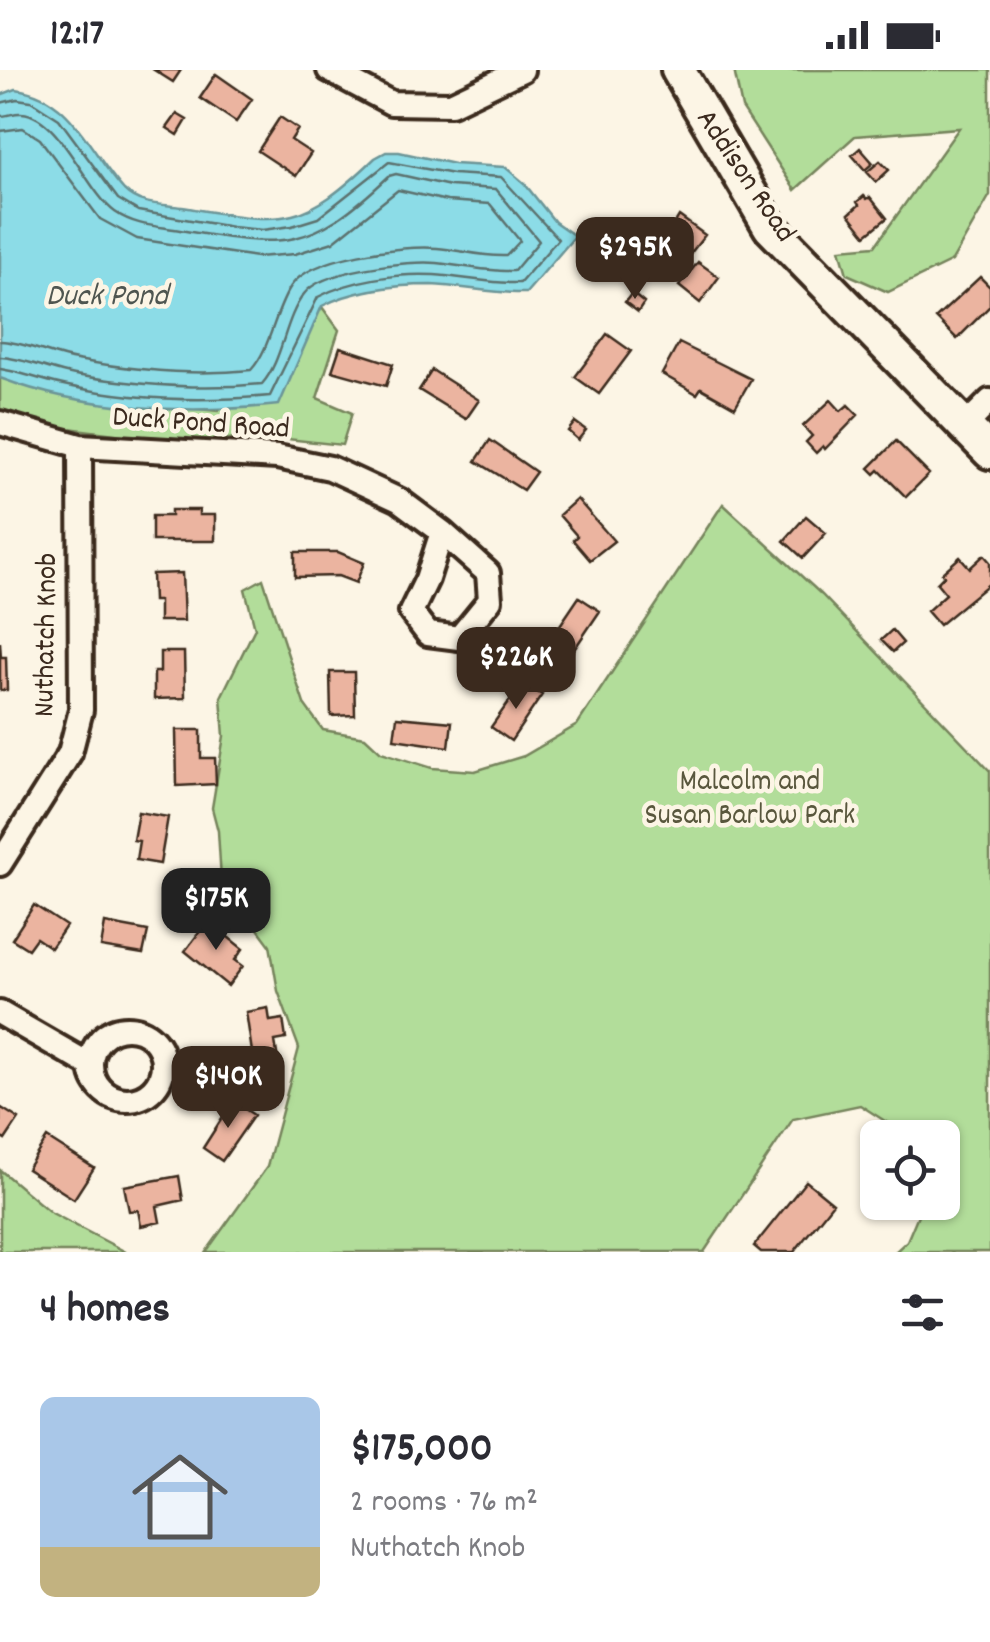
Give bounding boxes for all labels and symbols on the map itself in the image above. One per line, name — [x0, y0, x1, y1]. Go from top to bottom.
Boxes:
street label: Addison Road — [683, 102, 805, 252]
pin: $295K — [565, 217, 705, 302]
water label: Duck Pond — [46, 275, 172, 321]
street label: Duck Pond Road — [111, 397, 291, 453]
street label: Nuthatch Knob — [25, 552, 71, 718]
pin: $226K — [446, 627, 586, 712]
park label: Malcolm and Susan Barlow Park — [645, 762, 855, 839]
pin: $175K — [146, 868, 286, 953]
pin: $140K — [158, 1046, 298, 1131]

